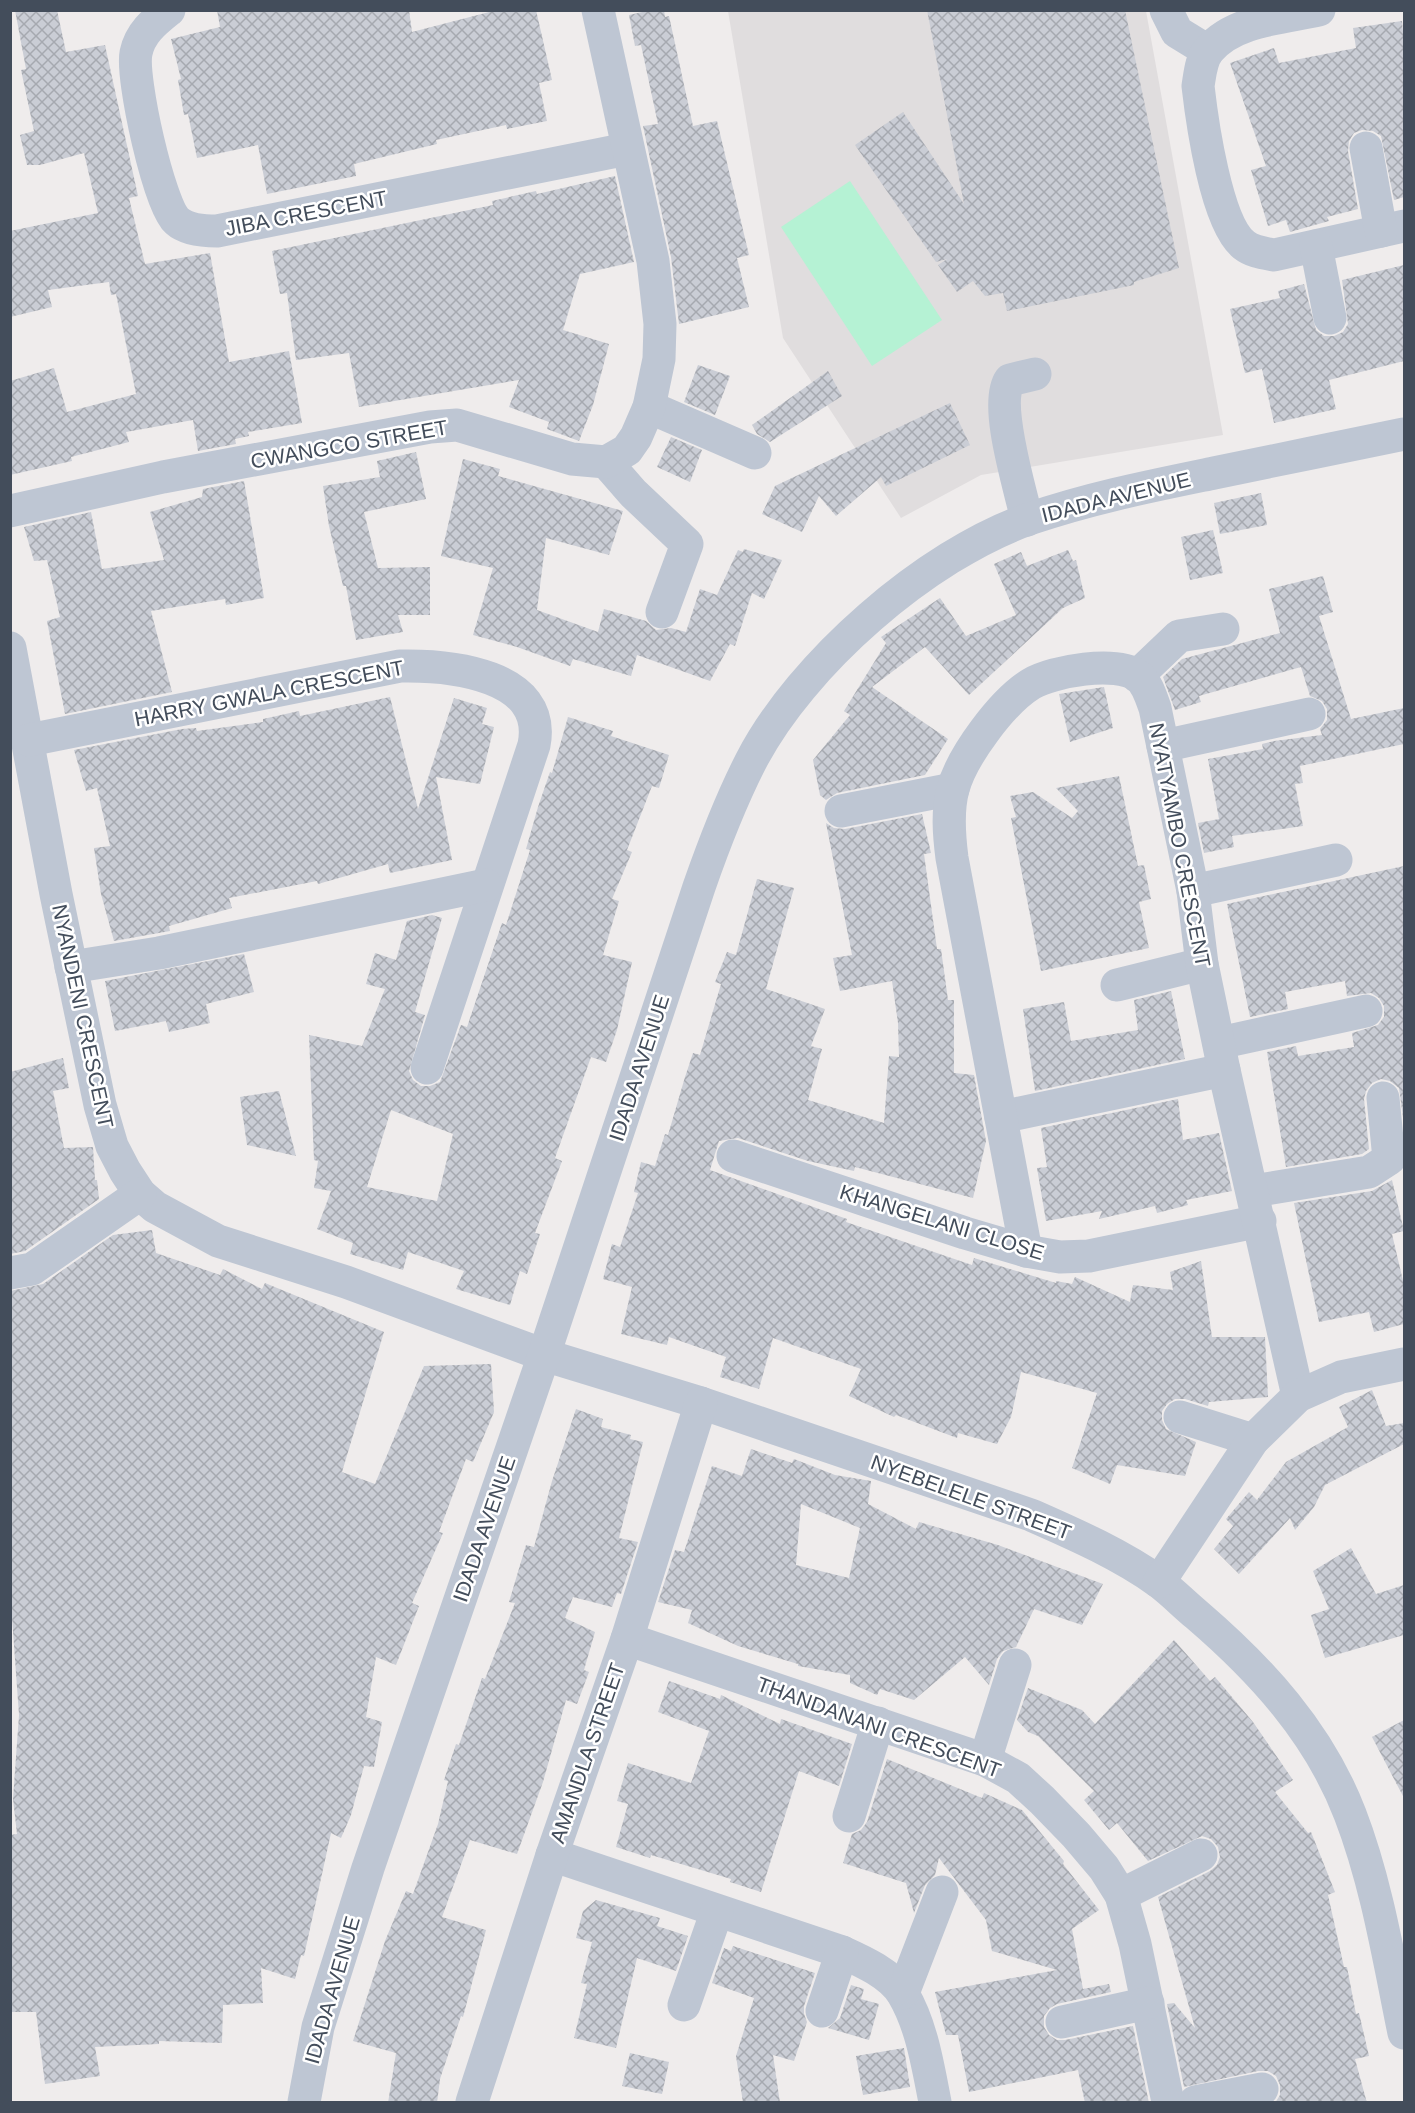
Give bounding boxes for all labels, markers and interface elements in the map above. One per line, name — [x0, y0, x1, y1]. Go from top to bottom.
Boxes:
street label: JIBA CRESCENT — [223, 186, 389, 240]
street label: CWANGCO STREET — [249, 415, 450, 473]
street label: IDADA AVENUE — [1039, 467, 1193, 527]
street label: HARRY GWALA CRESCENT — [132, 656, 406, 730]
street label: NYATYAMBO CRESCENT — [1145, 721, 1215, 969]
street label: NYANDENI CRESCENT — [48, 902, 118, 1130]
street label: IDADA AVENUE — [605, 992, 673, 1144]
street label: KHANGELANI CLOSE — [837, 1180, 1047, 1264]
street label: NYEBELELE STREET — [868, 1450, 1074, 1544]
street label: IDADA AVENUE — [448, 1453, 520, 1605]
street label: AMANDLA STREET — [545, 1660, 629, 1846]
street label: THANDANANI CRESCENT — [754, 1672, 1004, 1782]
street label: IDADA AVENUE — [300, 1914, 364, 2066]

